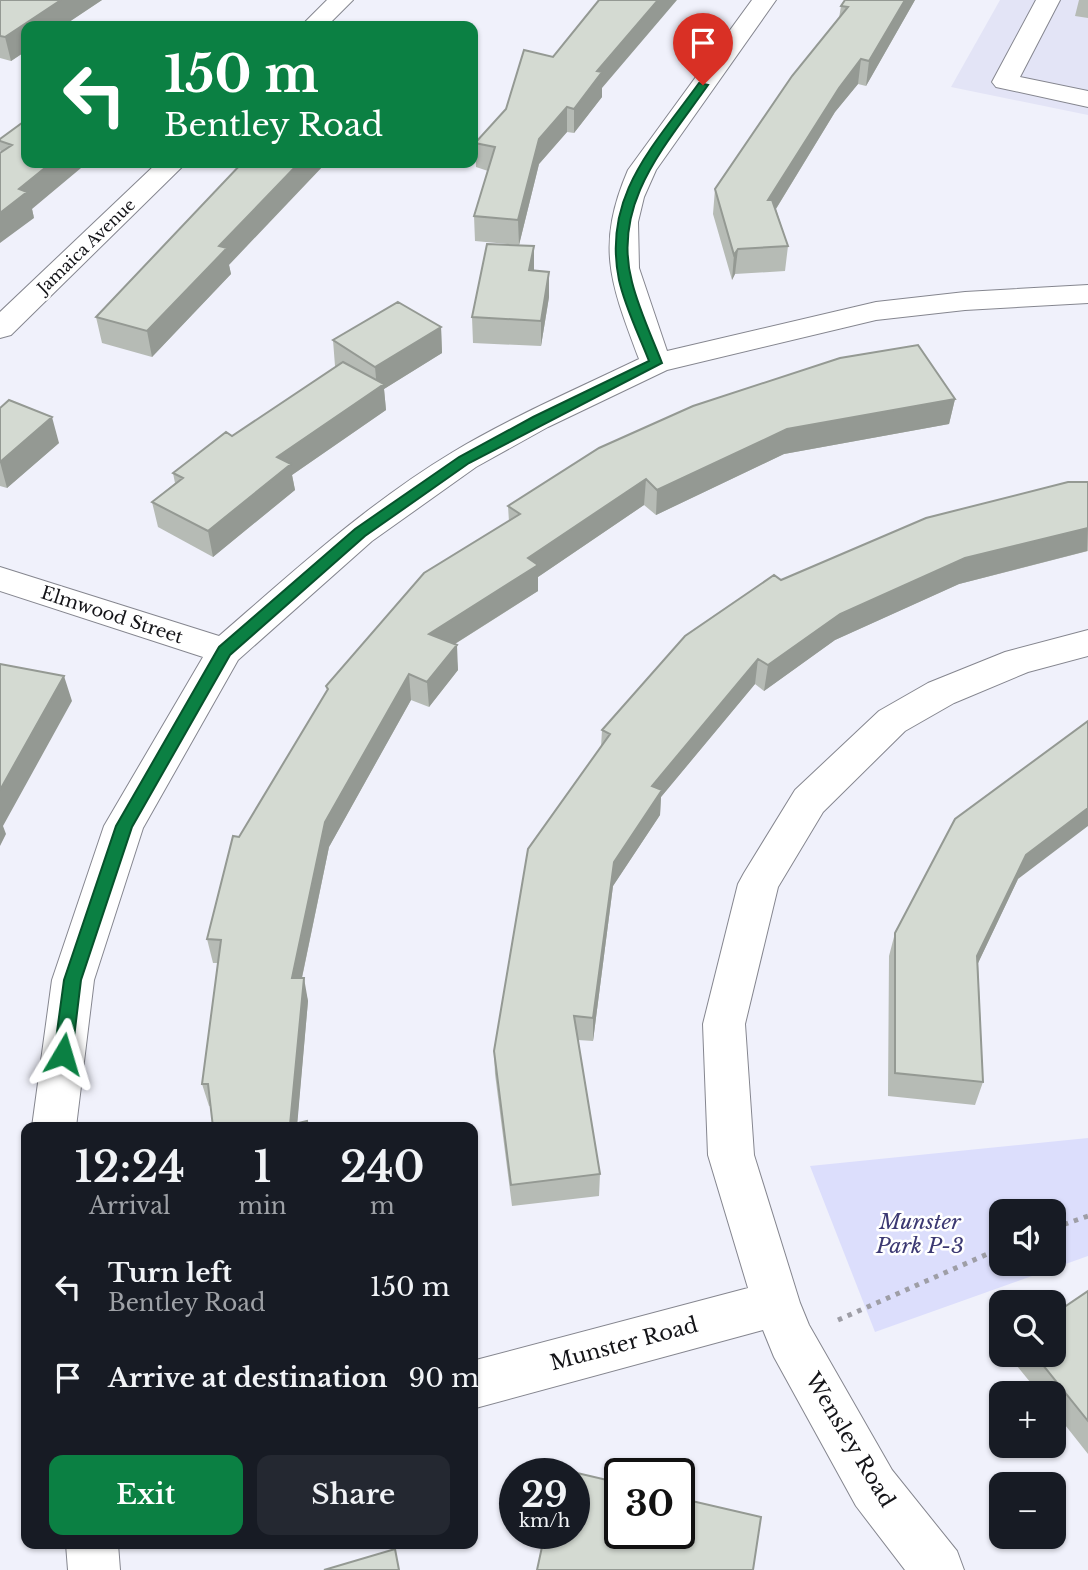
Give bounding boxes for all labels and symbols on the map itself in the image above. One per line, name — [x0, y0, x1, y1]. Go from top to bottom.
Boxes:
pin — [673, 13, 733, 85]
street label: Jamaica Avenue — [31, 194, 139, 299]
street label: Elmwood Street — [38, 582, 186, 648]
position arrow — [26, 1017, 100, 1091]
park label: Munster Park P-3 — [875, 1209, 964, 1259]
street label: Munster Road — [547, 1312, 701, 1376]
street label: Wensley Road — [799, 1367, 900, 1512]
speed limit sign: 30 — [604, 1458, 695, 1549]

